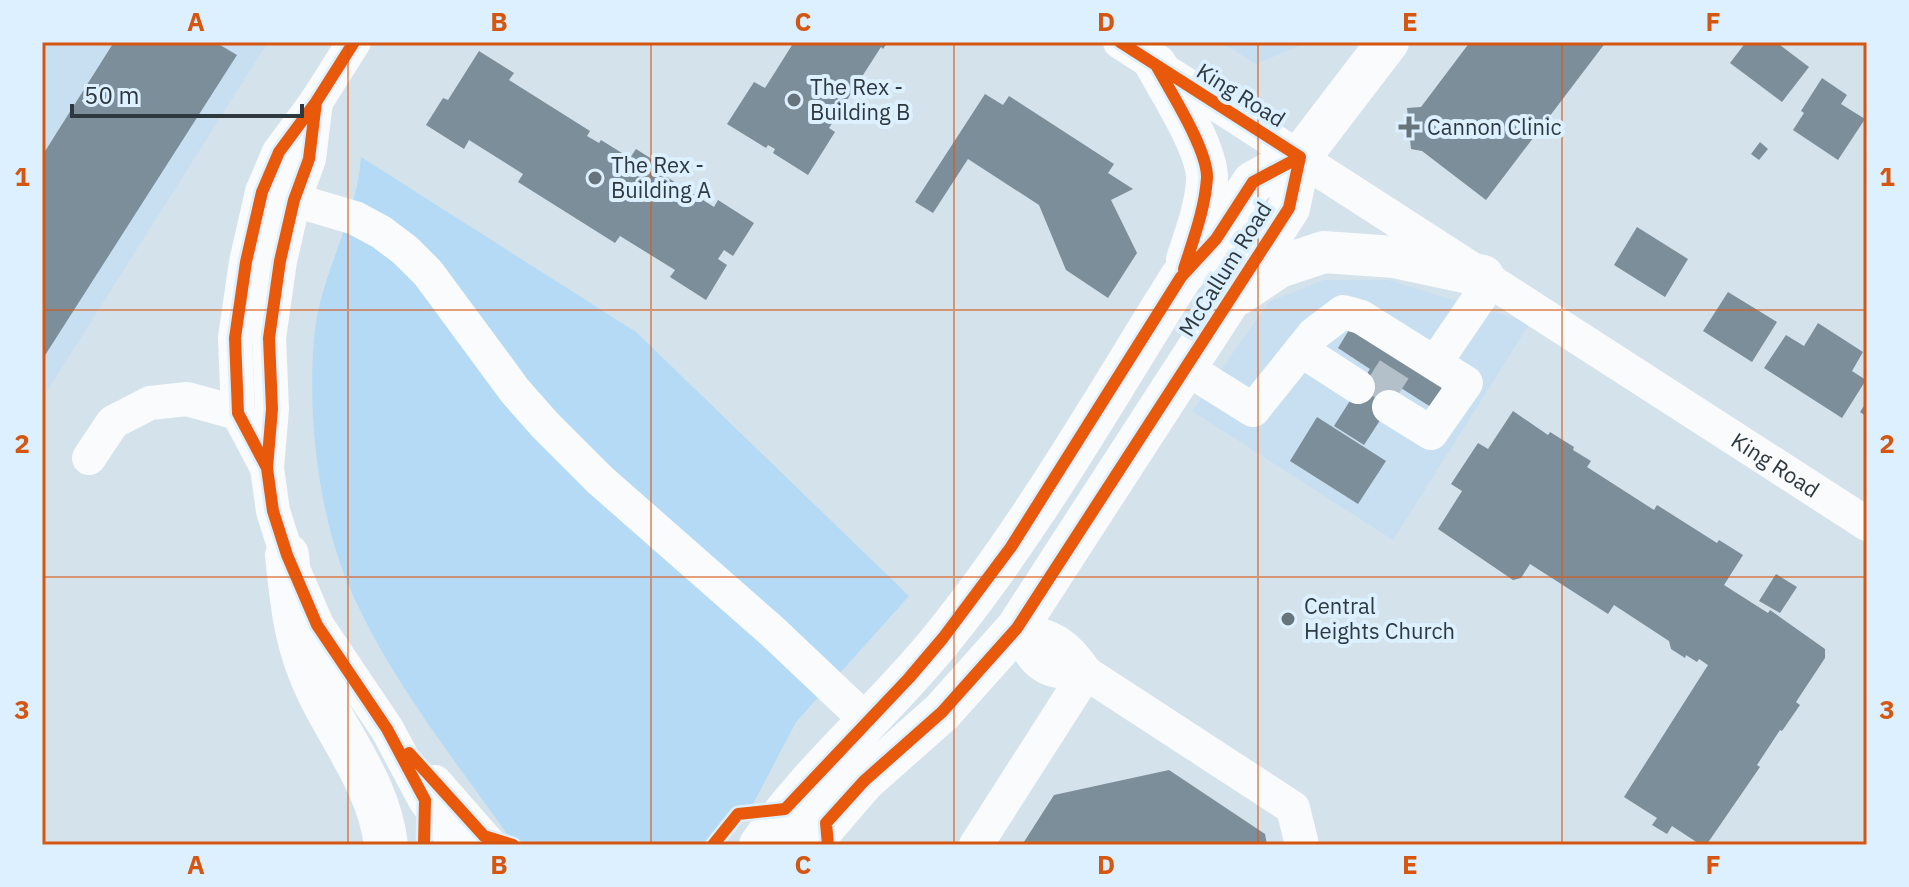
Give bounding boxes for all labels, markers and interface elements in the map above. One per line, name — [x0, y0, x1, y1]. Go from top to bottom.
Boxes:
text: A — [187, 4, 205, 38]
text: B — [490, 4, 508, 38]
text: C — [795, 4, 812, 38]
text: D — [1097, 4, 1115, 38]
text: E — [1402, 4, 1418, 38]
text: F — [1705, 4, 1721, 38]
street label: King Road — [1191, 56, 1291, 133]
scale bar — [72, 68, 302, 118]
place label: The Rex - Building B — [810, 72, 910, 126]
text: 50 m — [84, 79, 139, 111]
marker: The Rex - Building B — [785, 91, 803, 109]
place label: Cannon Clinic — [1427, 112, 1562, 141]
marker: Cannon Clinic — [1398, 116, 1420, 138]
place label: The Rex - Building A — [611, 150, 711, 204]
text: 1 — [14, 159, 30, 193]
text: 1 — [1879, 159, 1895, 193]
marker: The Rex - Building A — [586, 169, 604, 187]
street label: McCallum Road — [1172, 196, 1278, 342]
street label: King Road — [1726, 425, 1825, 504]
text: 2 — [14, 426, 30, 460]
text: 2 — [1879, 426, 1895, 460]
place label: Central Heights Church — [1304, 591, 1455, 645]
marker: Central Heights Church — [1279, 610, 1297, 628]
text: 3 — [14, 692, 30, 726]
text: 3 — [1879, 692, 1895, 726]
text: A — [187, 847, 205, 881]
text: B — [490, 847, 508, 881]
text: C — [795, 847, 812, 881]
text: D — [1097, 847, 1115, 881]
text: E — [1402, 847, 1418, 881]
text: F — [1705, 847, 1721, 881]

